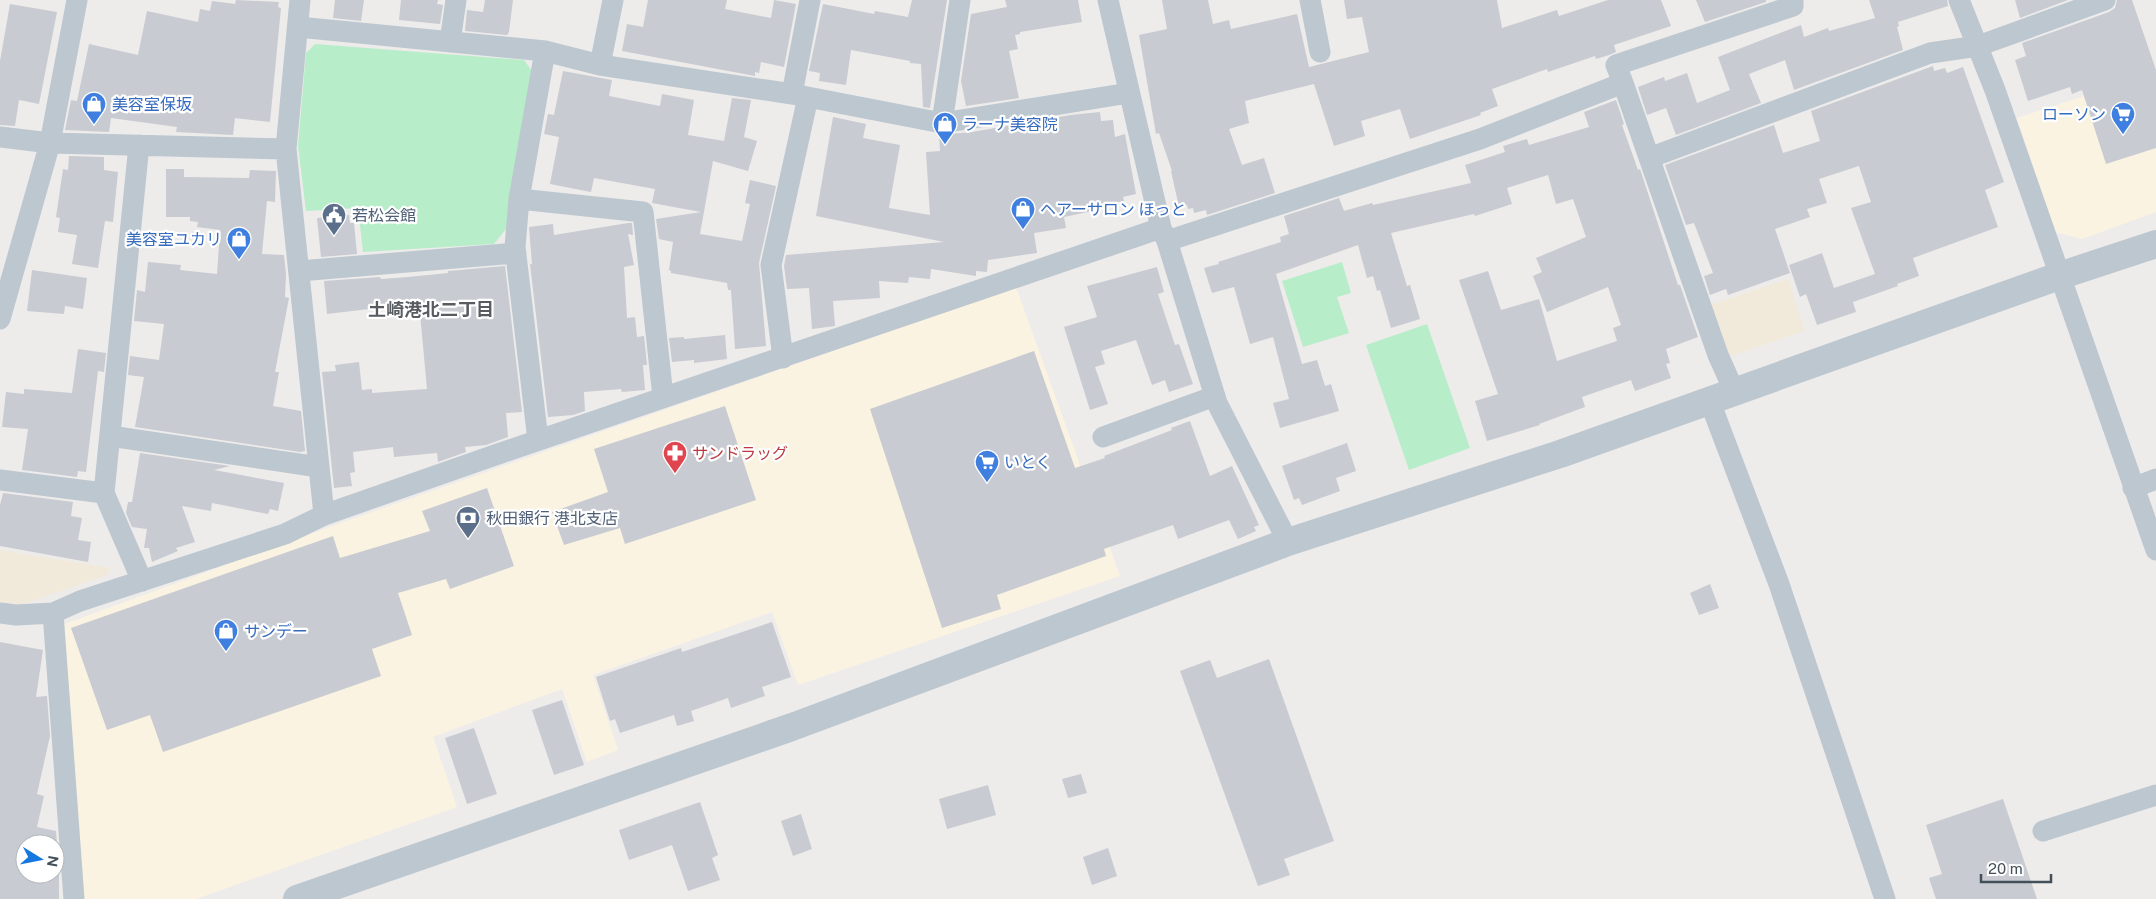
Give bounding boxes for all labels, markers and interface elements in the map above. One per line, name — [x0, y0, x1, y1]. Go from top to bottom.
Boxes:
shop icon: 美容室保坂 — [81, 91, 107, 125]
place label: 美容室保坂 — [112, 95, 192, 114]
supermarket icon: ローソン — [2110, 101, 2136, 135]
place label: ローソン — [2042, 105, 2106, 124]
shop icon: ラーナ美容院 — [932, 111, 958, 145]
place label: ラーナ美容院 — [962, 115, 1058, 134]
shop icon: ヘアーサロン ほっと — [1010, 196, 1036, 230]
place label: ヘアーサロン ほっと — [1040, 200, 1187, 219]
public building icon: 若松会館 — [321, 202, 347, 236]
place label: 若松会館 — [352, 206, 416, 225]
shop icon: 美容室ユカリ — [226, 226, 252, 260]
place label: 美容室ユカリ — [126, 230, 222, 249]
district label: 土崎港北二丁目 — [368, 299, 494, 320]
pharmacy icon: サンドラッグ — [662, 440, 688, 474]
place label: サンドラッグ — [692, 444, 788, 463]
supermarket icon: いとく — [974, 449, 1000, 483]
place label: いとく — [1004, 453, 1052, 472]
bank icon: 秋田銀行 港北支店 — [455, 505, 481, 539]
place label: 秋田銀行 港北支店 — [486, 509, 618, 528]
shop icon: サンデー — [213, 618, 239, 652]
place label: サンデー — [244, 622, 308, 641]
north arrow — [15, 834, 65, 884]
scale bar — [1981, 852, 2051, 884]
text: N — [44, 854, 62, 868]
text: 20 m — [1988, 860, 2023, 877]

